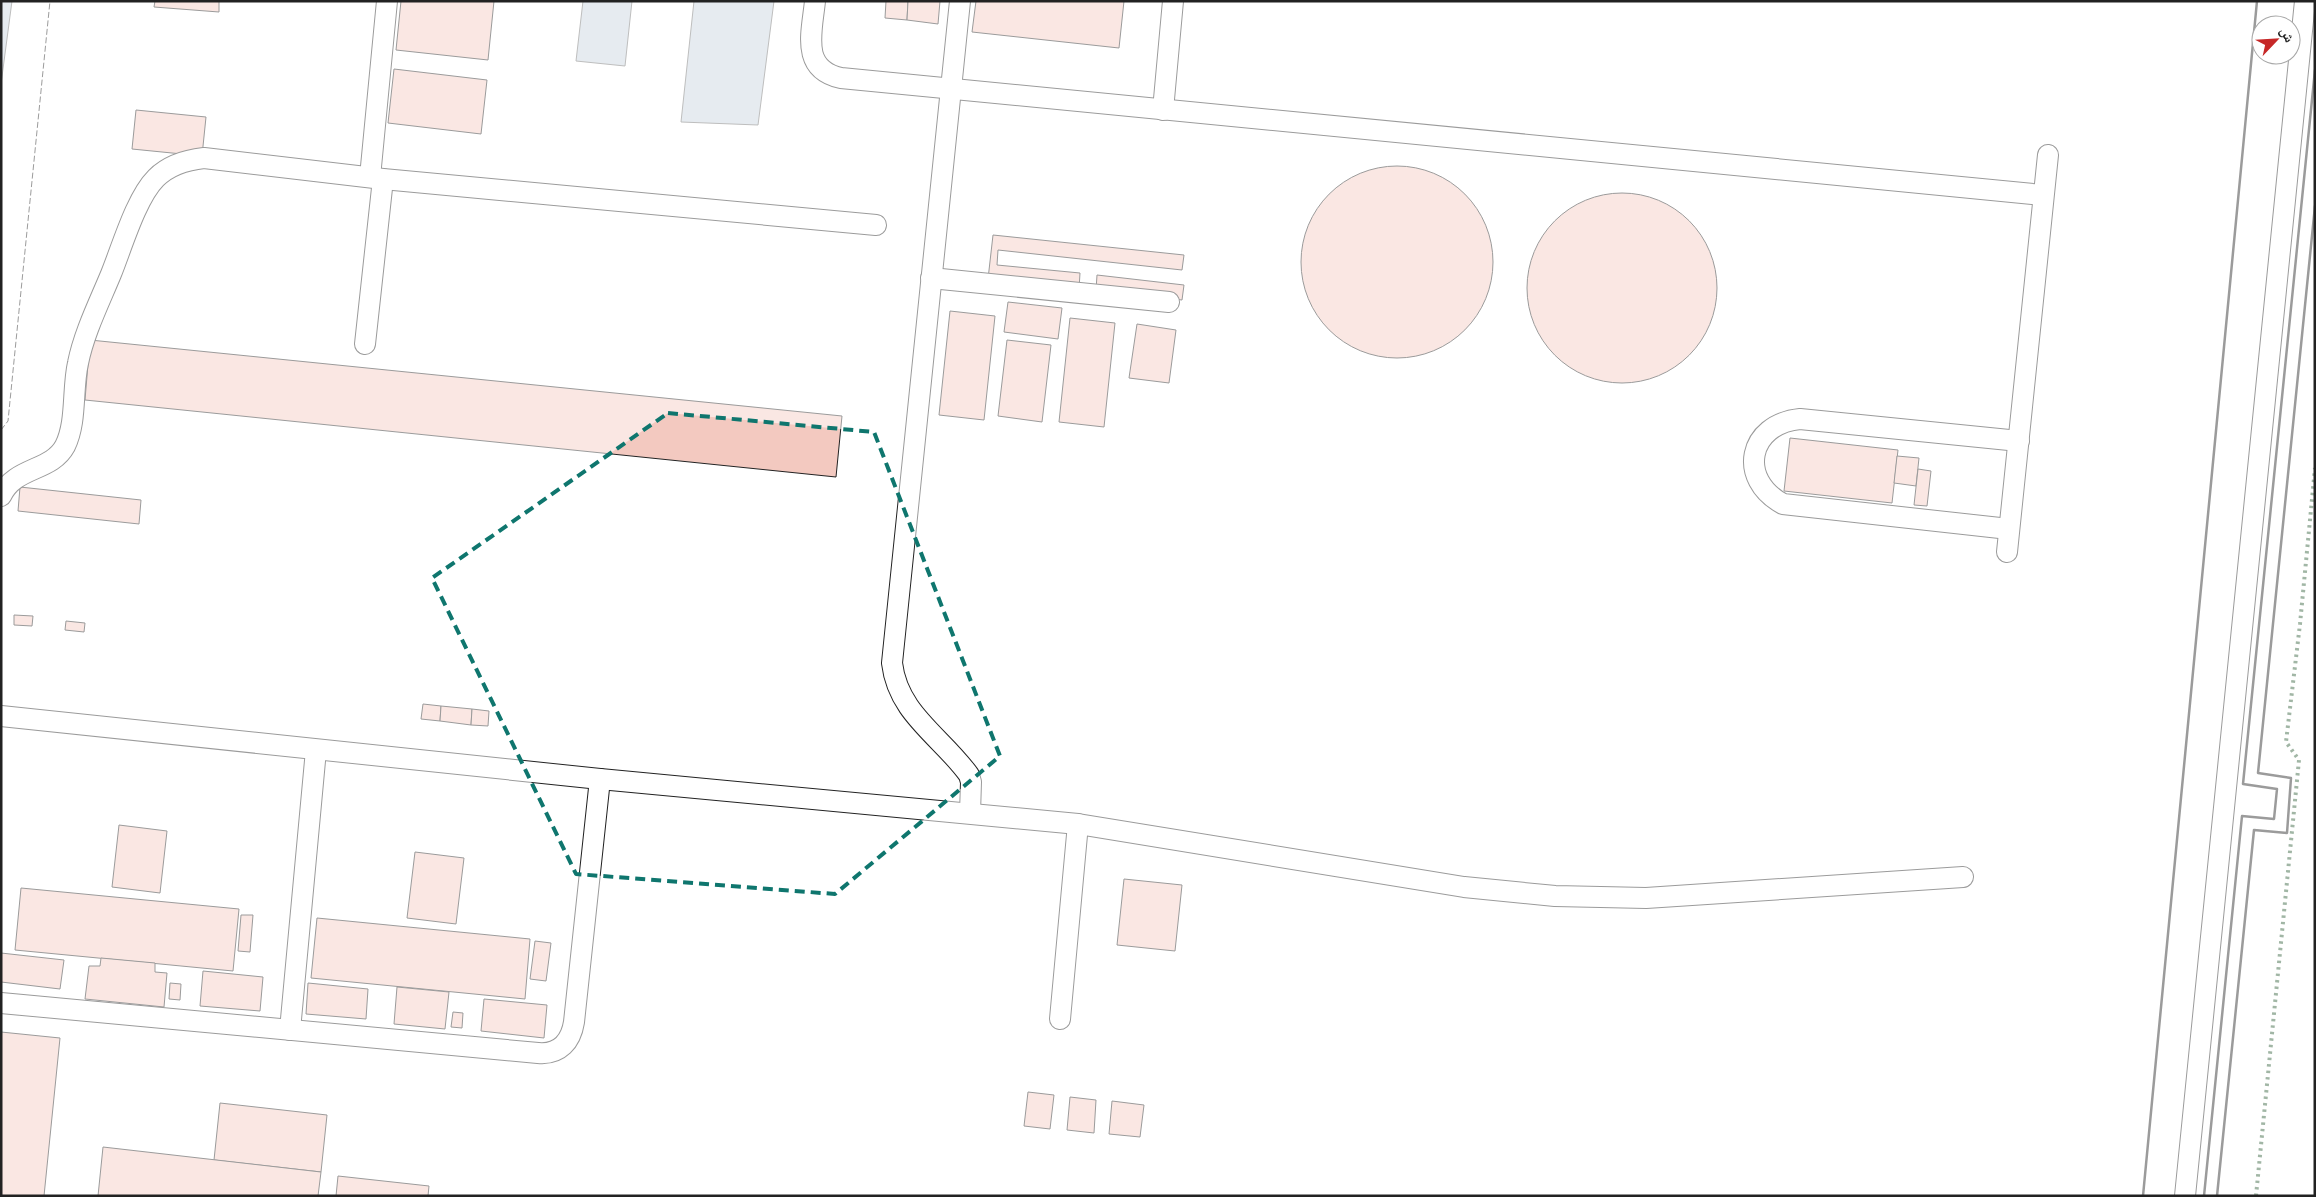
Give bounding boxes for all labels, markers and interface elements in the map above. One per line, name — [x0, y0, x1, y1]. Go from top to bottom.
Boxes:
north arrow — [2251, 15, 2301, 65]
text: ش — [2275, 24, 2300, 46]

